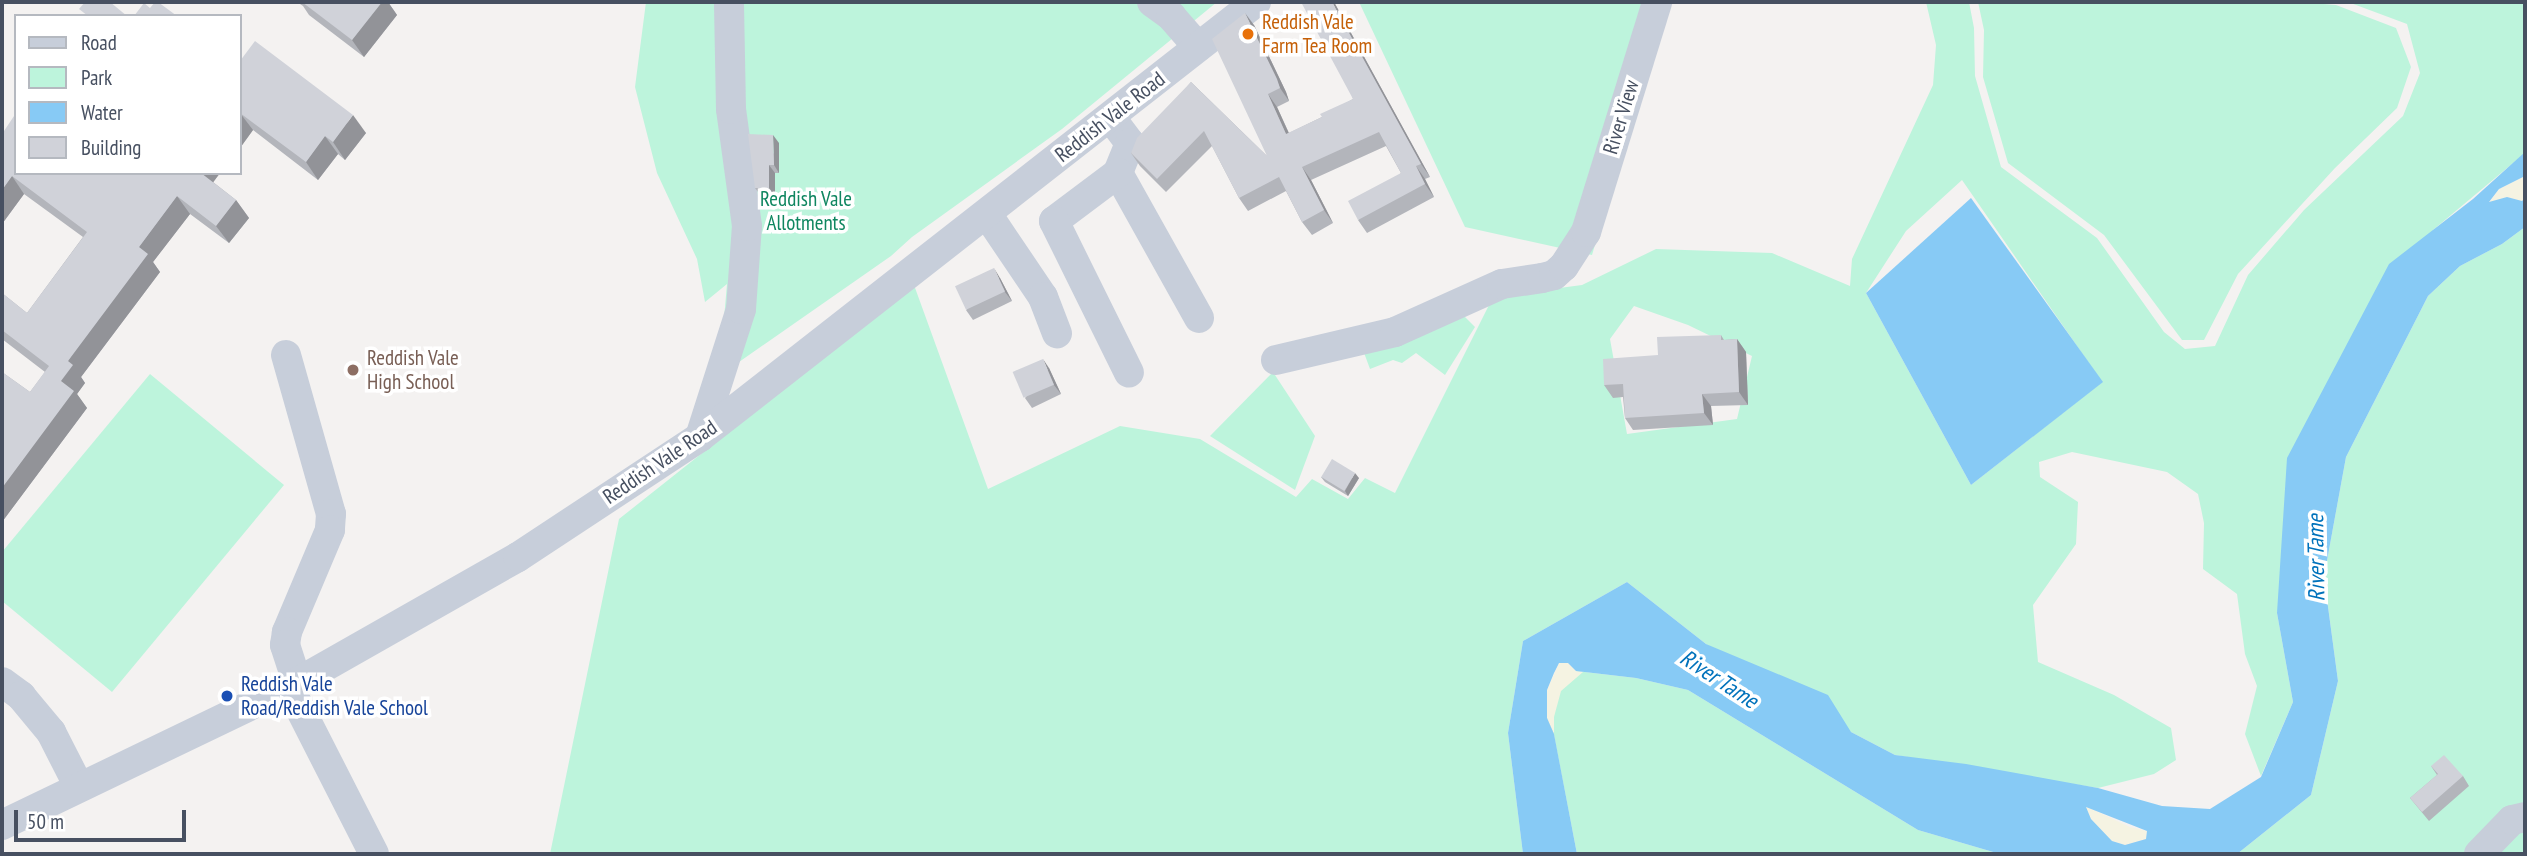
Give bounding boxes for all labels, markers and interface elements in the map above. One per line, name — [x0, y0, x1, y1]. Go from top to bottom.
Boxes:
place label: Reddish Vale Farm Tea Room — [1262, 9, 1373, 59]
legend — [14, 14, 242, 175]
marker: Reddish Vale Farm Tea Room — [1240, 26, 1256, 42]
text: Road — [81, 29, 117, 56]
text: Park — [81, 64, 112, 91]
street label: Reddish Vale Road — [1050, 66, 1170, 168]
street label: River View — [1598, 77, 1644, 157]
text: Water — [81, 99, 123, 126]
text: Building — [81, 134, 141, 161]
park label: Reddish Vale Allotments — [760, 186, 852, 236]
place label: Reddish Vale High School — [367, 345, 459, 395]
marker: Reddish Vale High School — [345, 362, 361, 378]
street label: Reddish Vale Road — [598, 414, 722, 510]
water label: River Tame — [2301, 514, 2331, 602]
water label: River Tame — [1675, 644, 1763, 714]
place label: Reddish Vale Road/Reddish Vale School — [241, 671, 429, 721]
marker: Reddish Vale Road/Reddish Vale School — [219, 688, 235, 704]
scale bar — [18, 796, 189, 840]
text: 50 m — [27, 808, 64, 835]

